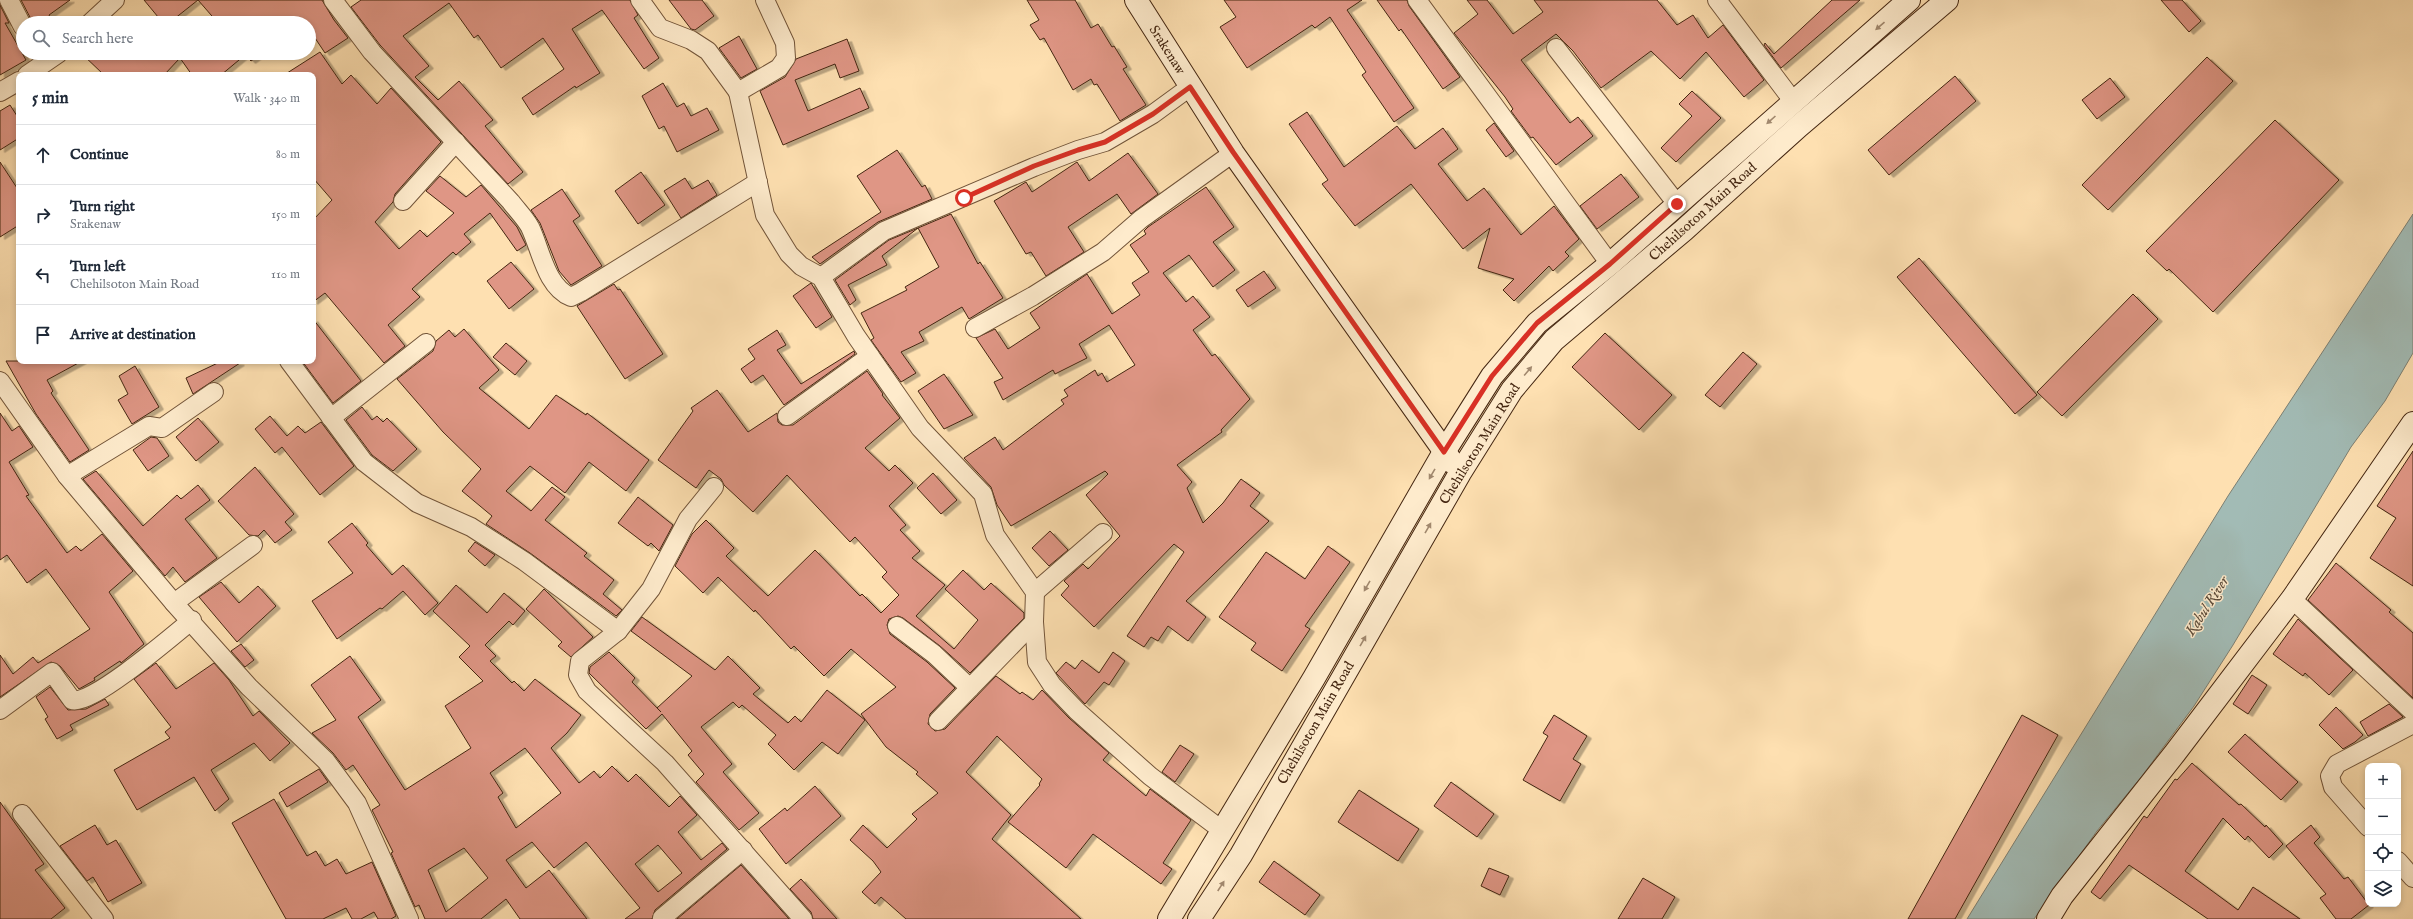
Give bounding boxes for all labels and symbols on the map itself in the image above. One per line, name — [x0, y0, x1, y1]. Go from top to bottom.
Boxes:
one-way arrow — [1874, 21, 1885, 30]
street label: Srakenaw — [1145, 22, 1190, 79]
one-way arrow — [1766, 116, 1776, 125]
street label: Chehilsoton Main Road — [1645, 158, 1761, 265]
route start — [955, 189, 973, 207]
route end — [1668, 195, 1686, 213]
one-way arrow — [1523, 366, 1532, 377]
street label: Chehilsoton Main Road — [1435, 380, 1525, 508]
one-way arrow — [1428, 468, 1435, 480]
one-way arrow — [1425, 522, 1432, 534]
water label: Kabul River — [2180, 572, 2234, 640]
one-way arrow — [1363, 580, 1370, 592]
one-way arrow — [1360, 635, 1367, 647]
street label: Chehilsoton Main Road — [1273, 658, 1359, 788]
one-way arrow — [1217, 880, 1224, 892]

